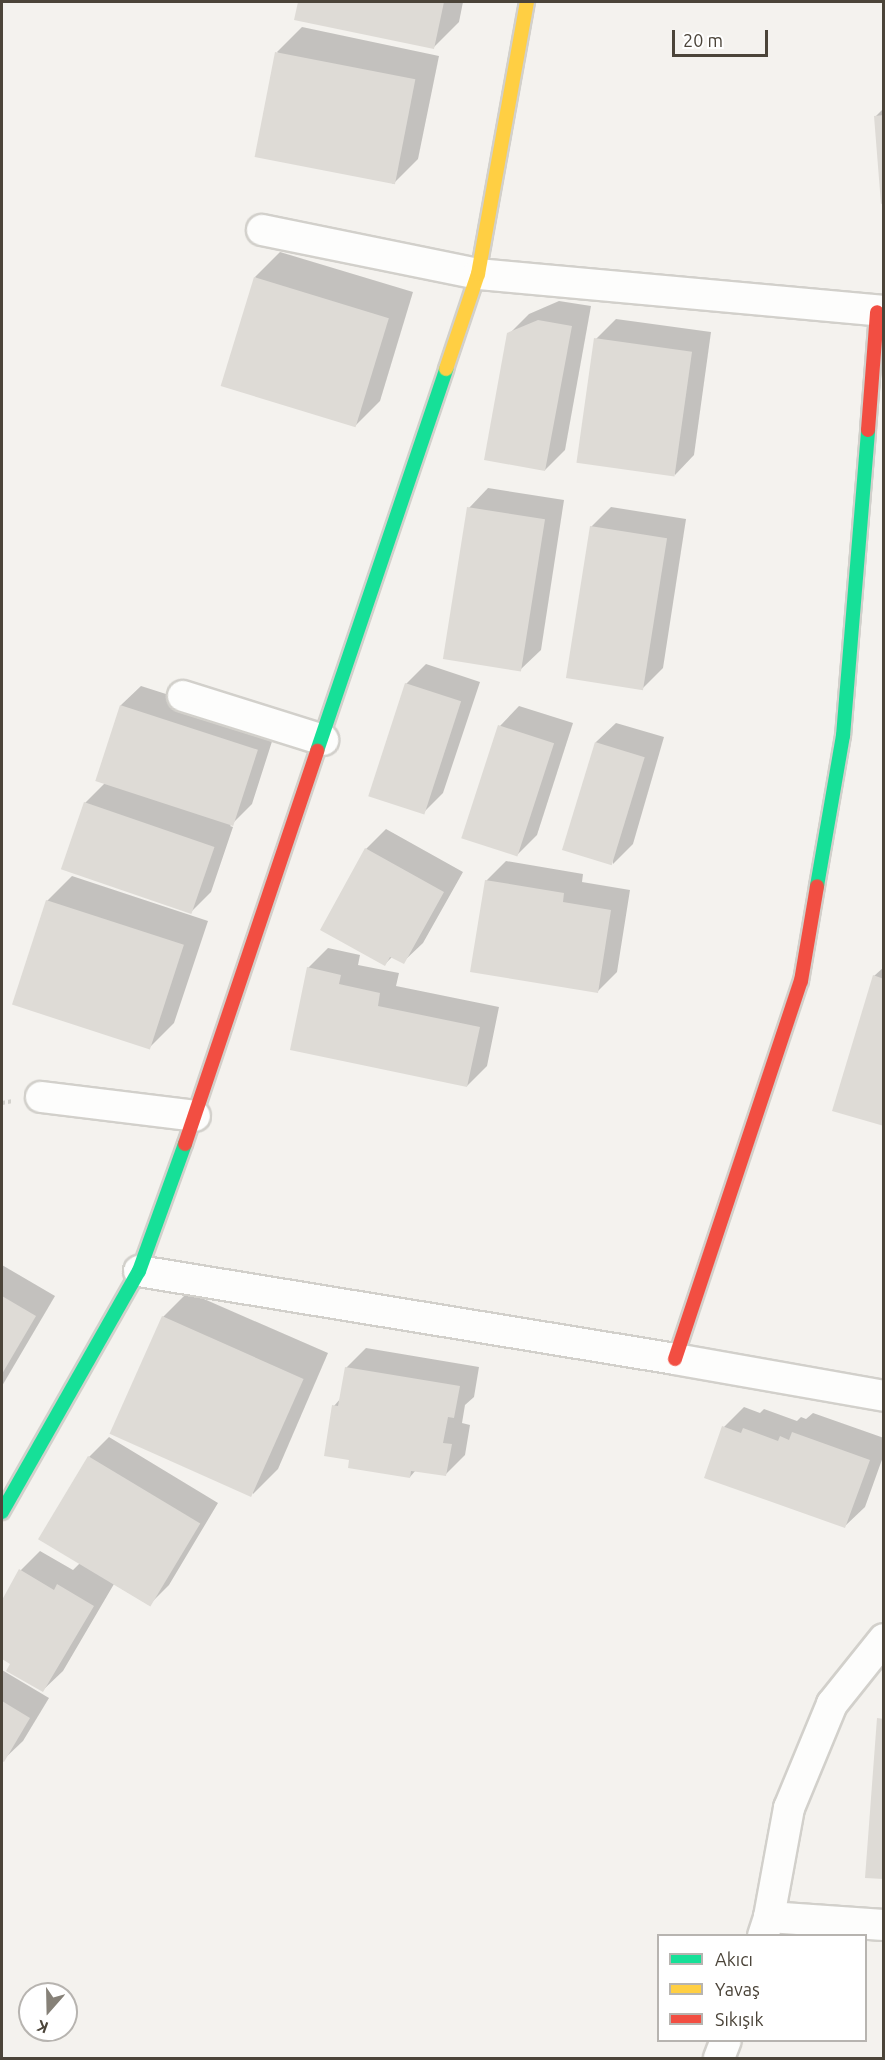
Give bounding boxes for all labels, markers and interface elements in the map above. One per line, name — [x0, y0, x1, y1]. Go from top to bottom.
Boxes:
scale bar — [675, 18, 771, 56]
text: 20 m — [683, 30, 723, 50]
legend — [657, 1934, 867, 2042]
text: Akıcı — [715, 1949, 753, 1969]
text: Yavaş — [715, 1979, 760, 1999]
north arrow — [18, 1982, 78, 2042]
text: Sıkışık — [715, 2009, 764, 2029]
text: K — [34, 2017, 51, 2037]

